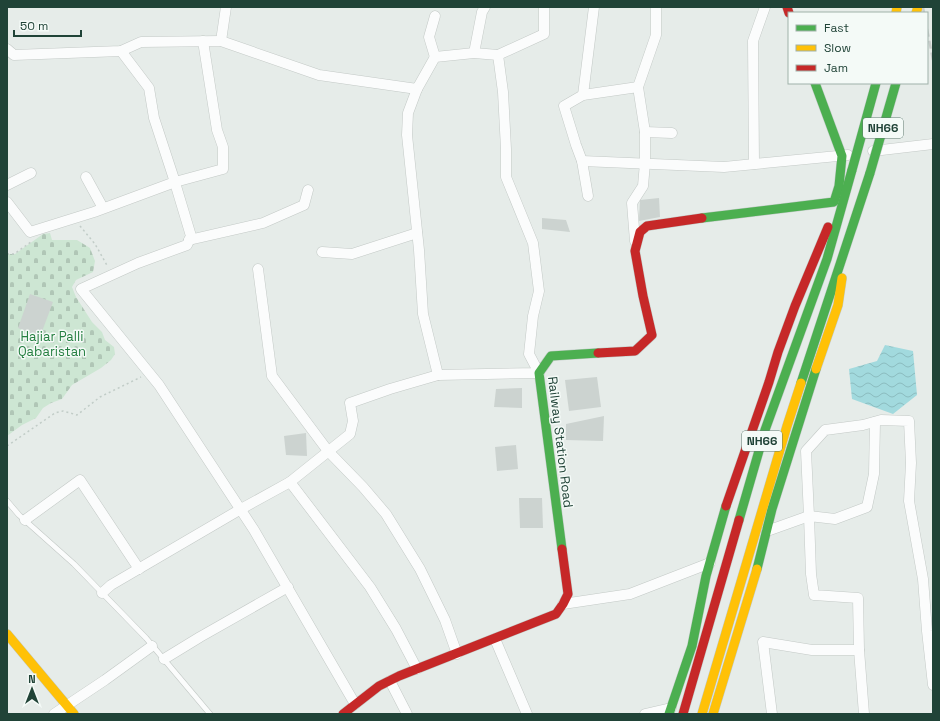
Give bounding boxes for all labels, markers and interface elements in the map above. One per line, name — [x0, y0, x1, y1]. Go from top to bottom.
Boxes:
scale bar — [14, 12, 81, 38]
legend — [788, 12, 928, 84]
text: 50 m — [20, 18, 48, 34]
text: Fast — [824, 20, 849, 36]
text: Slow — [824, 40, 851, 56]
text: Jam — [824, 60, 848, 76]
road number: NH66 — [863, 118, 903, 138]
park label: Hajiar Palli Qabaristan — [18, 328, 86, 360]
street label: Railway Station Road — [544, 375, 577, 509]
road number: NH66 — [742, 431, 782, 451]
north arrow — [12, 669, 52, 709]
text: N — [28, 672, 36, 686]

